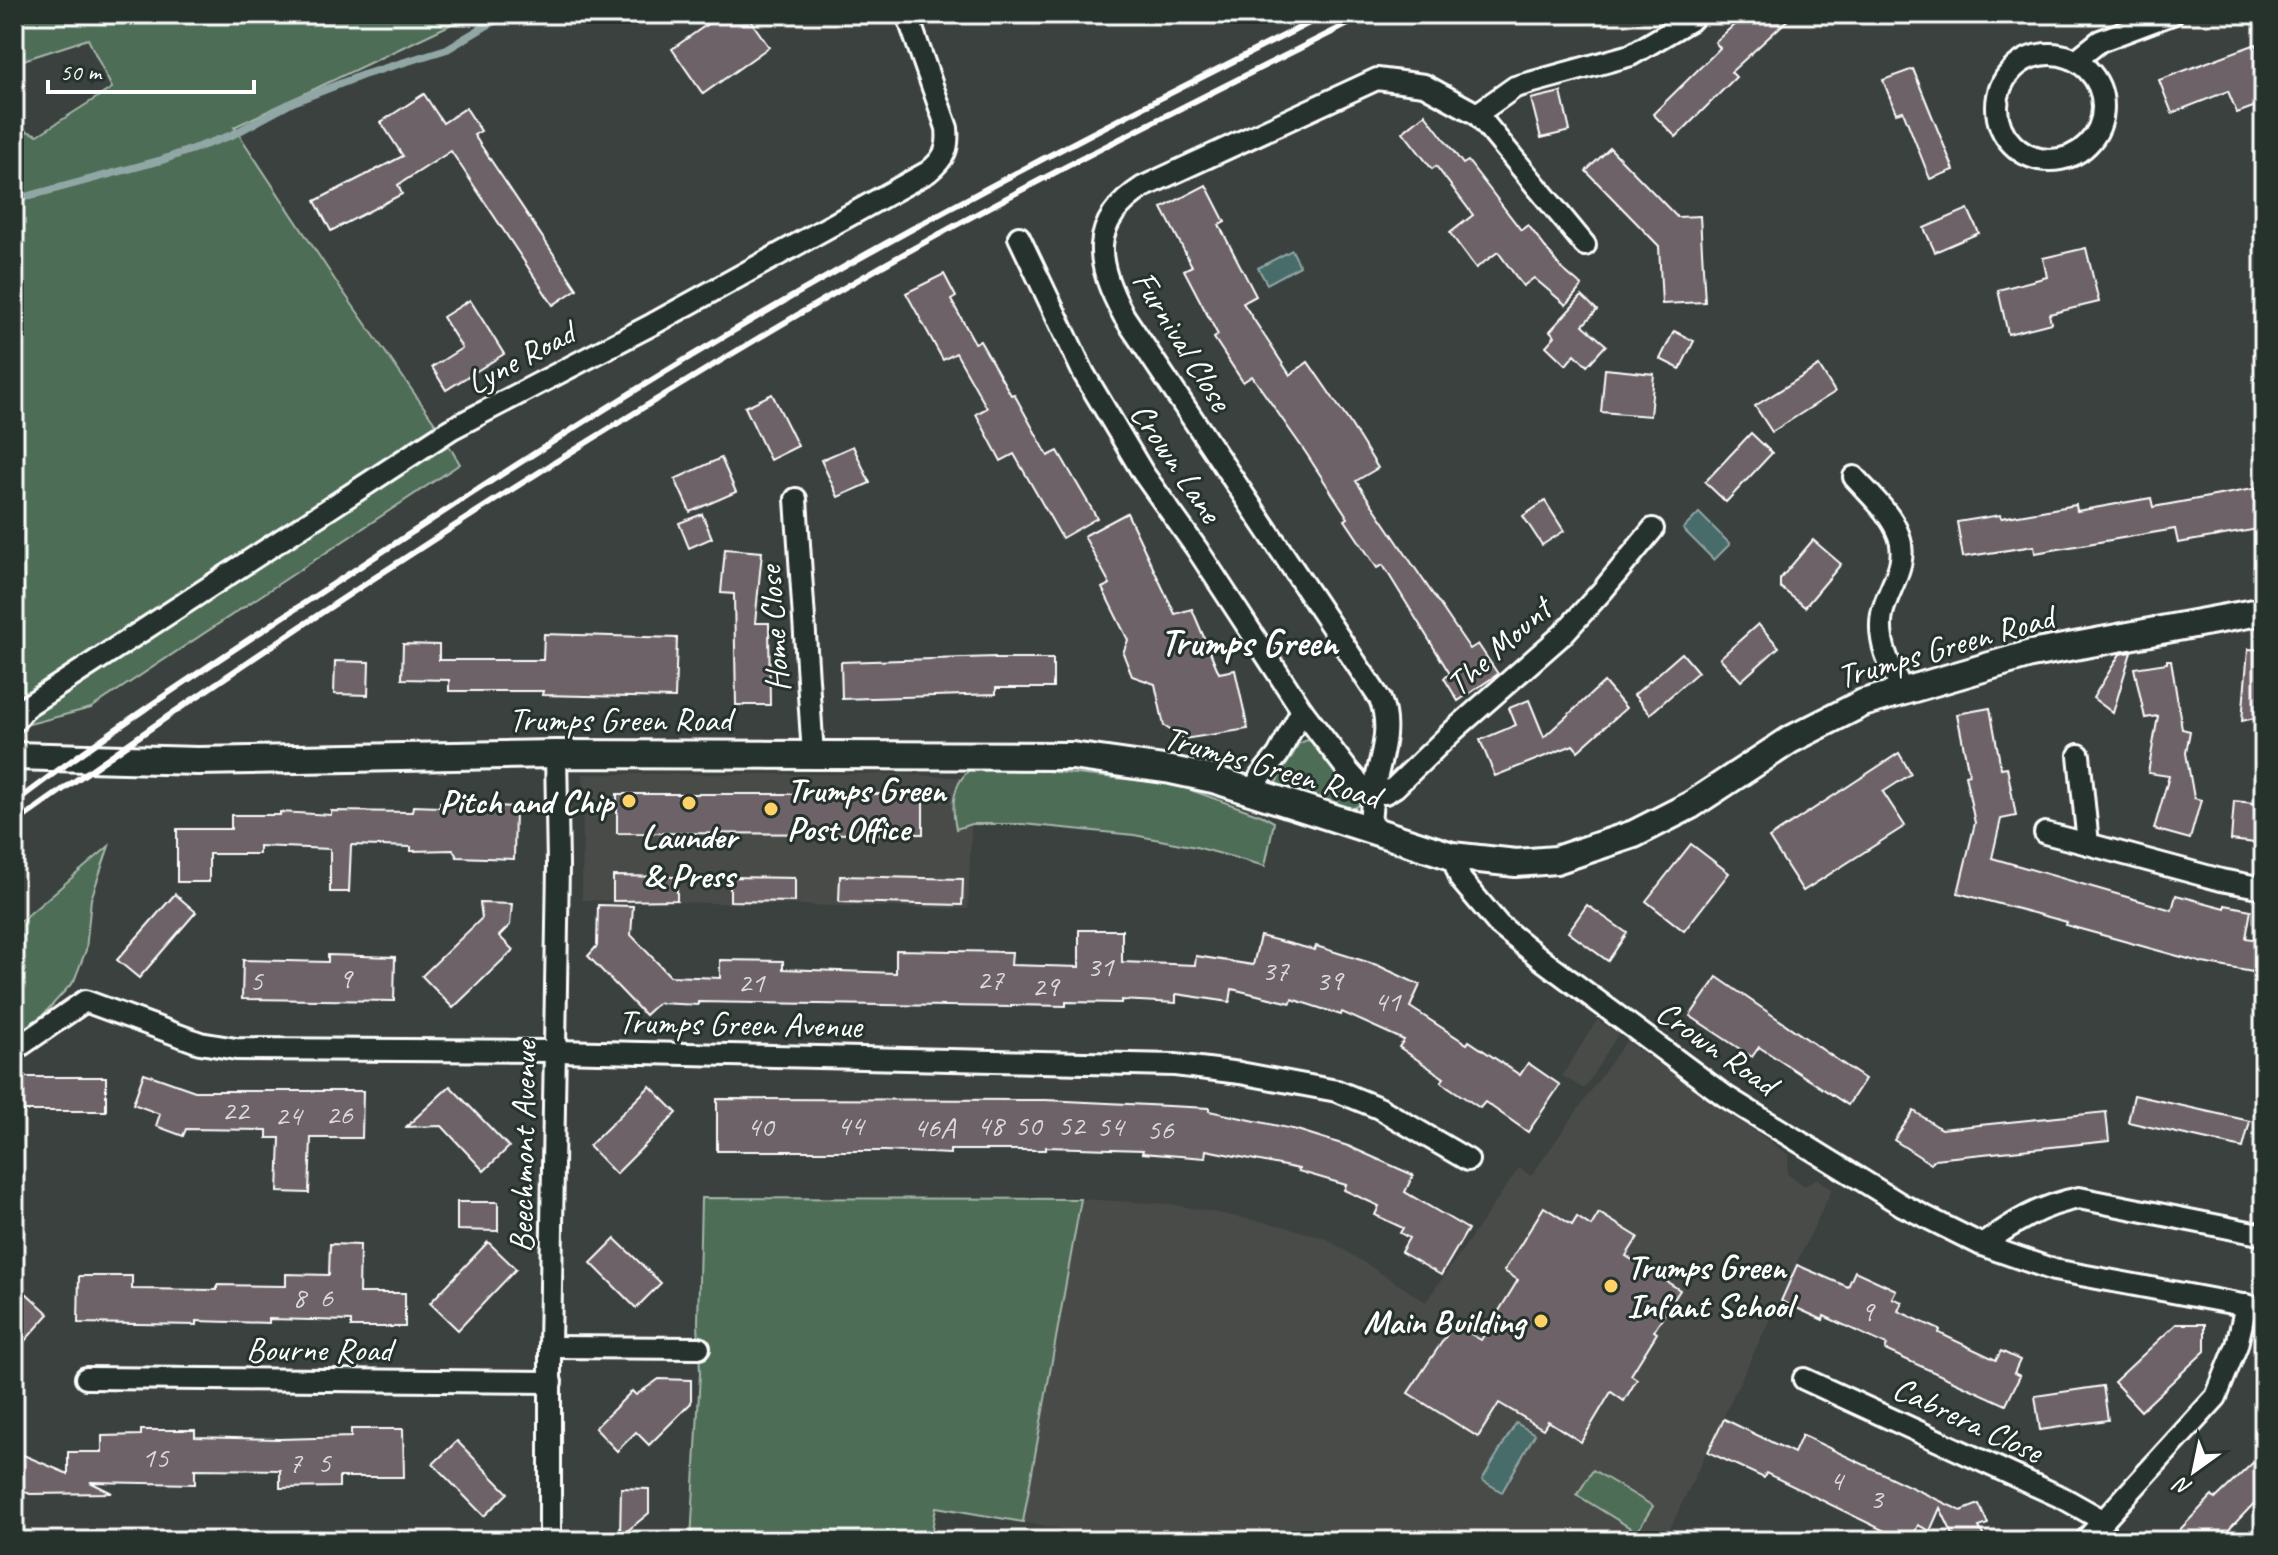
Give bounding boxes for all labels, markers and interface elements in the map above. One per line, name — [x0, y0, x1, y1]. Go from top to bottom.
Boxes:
scale bar — [48, 44, 254, 94]
text: 50 m — [60, 57, 103, 87]
street label: Furnival Close — [1123, 262, 1243, 420]
street label: Lyne Road — [459, 309, 586, 404]
street label: Crown Lane — [1121, 394, 1233, 532]
street label: Home Close — [747, 562, 799, 693]
street label: The Mount — [1437, 585, 1563, 705]
street label: Trumps Green Road — [1832, 594, 2063, 698]
district label: Trumps Green — [1160, 619, 1340, 666]
street label: Trumps Green Road — [509, 698, 736, 741]
street label: Trumps Green Road — [1159, 715, 1389, 819]
place label: Trumps Green Post Office — [787, 768, 948, 850]
place label: Pitch and Chip — [440, 780, 615, 823]
marker: Pitch and Chip — [620, 792, 638, 810]
marker: Launder & Press — [680, 794, 698, 812]
marker: Trumps Green Post Office — [762, 800, 780, 818]
place label: Launder & Press — [641, 815, 740, 897]
house number: 31 — [1087, 947, 1115, 985]
house number: 37 — [1262, 951, 1290, 989]
house number: 9 — [338, 959, 354, 997]
house number: 27 — [977, 960, 1005, 998]
house number: 5 — [249, 961, 264, 999]
house number: 39 — [1316, 961, 1345, 999]
house number: 21 — [738, 963, 766, 1001]
house number: 29 — [1032, 967, 1061, 1005]
house number: 41 — [1374, 982, 1402, 1020]
street label: Crown Road — [1648, 990, 1789, 1107]
street label: Trumps Green Avenue — [618, 1000, 864, 1047]
street label: Beechmont Avenue — [499, 1039, 546, 1253]
house number: 22 — [222, 1091, 251, 1129]
house number: 26 — [326, 1095, 354, 1133]
house number: 24 — [275, 1096, 304, 1134]
house number: 44 — [837, 1106, 866, 1144]
house number: 48 — [977, 1106, 1006, 1144]
house number: 50 — [1015, 1106, 1044, 1144]
house number: 52 — [1058, 1106, 1087, 1144]
house number: 40 — [747, 1107, 776, 1145]
house number: 54 — [1097, 1107, 1126, 1145]
house number: 46A — [913, 1108, 957, 1146]
house number: 56 — [1147, 1110, 1175, 1148]
place label: Trumps Green Infant School — [1627, 1245, 1799, 1327]
marker: Trumps Green Infant School — [1602, 1277, 1620, 1295]
house number: 8 — [292, 1278, 308, 1316]
house number: 6 — [319, 1278, 334, 1316]
house number: 9 — [1860, 1292, 1876, 1330]
place label: Main Building — [1363, 1300, 1529, 1343]
marker: Main Building — [1532, 1312, 1550, 1330]
street label: Bourne Road — [246, 1328, 397, 1371]
street label: Cabrera Close — [1886, 1366, 2051, 1474]
north arrow — [2154, 1431, 2234, 1511]
house number: 15 — [142, 1438, 170, 1476]
house number: 7 — [288, 1443, 303, 1481]
house number: 5 — [317, 1443, 332, 1481]
house number: 4 — [1829, 1461, 1845, 1499]
text: N — [2167, 1470, 2197, 1502]
house number: 3 — [1869, 1479, 1885, 1517]

